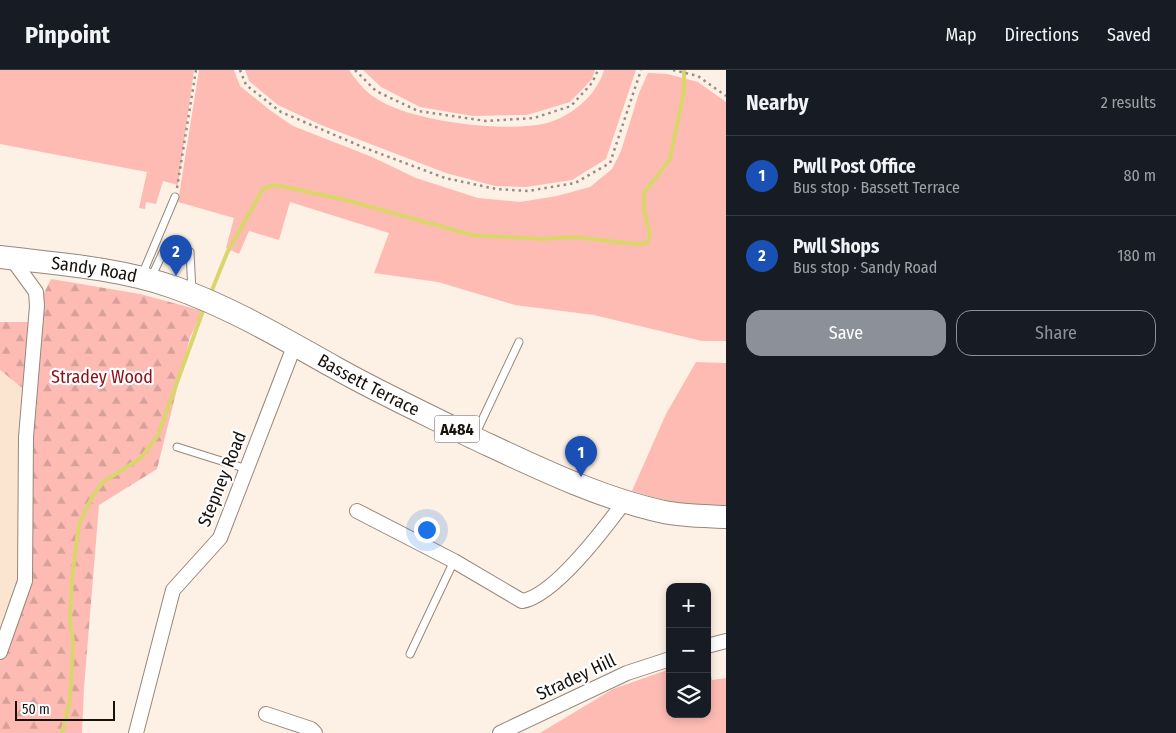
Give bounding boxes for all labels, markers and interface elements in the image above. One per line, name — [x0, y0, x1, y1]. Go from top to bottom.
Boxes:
text: Pinpoint — [25, 21, 110, 49]
text: Map — [945, 24, 977, 46]
text: Directions — [1005, 24, 1079, 46]
text: Saved — [1107, 24, 1151, 46]
text: Nearby — [746, 90, 808, 116]
text: 2 results — [1101, 93, 1156, 112]
text: Pwll Post Office — [793, 155, 916, 178]
text: 1 — [759, 166, 765, 185]
text: 80 m — [1124, 166, 1156, 185]
text: Bus stop · Bassett Terrace — [793, 178, 960, 197]
pin: 2 — [160, 235, 192, 276]
text: Pwll Shops — [793, 235, 879, 258]
text: 2 — [758, 246, 766, 265]
text: 180 m — [1117, 246, 1156, 265]
street label: Sandy Road — [50, 252, 139, 287]
text: Bus stop · Sandy Road — [793, 258, 937, 277]
button: Save — [746, 310, 946, 356]
button: Share — [956, 310, 1156, 356]
street label: Bassett Terrace — [314, 349, 423, 421]
park label: Stradey Wood — [51, 366, 153, 388]
road number: A484 — [434, 416, 480, 442]
street label: Stepney Road — [193, 428, 251, 530]
pin: 1 — [565, 436, 597, 477]
your location — [414, 517, 440, 543]
map controls — [666, 583, 711, 718]
button: + — [666, 583, 711, 628]
button: − — [666, 628, 711, 673]
street label: Stradey Hill — [533, 649, 619, 705]
button: layers — [666, 673, 711, 718]
scale bar — [15, 698, 115, 721]
text: 50 m — [22, 701, 50, 718]

